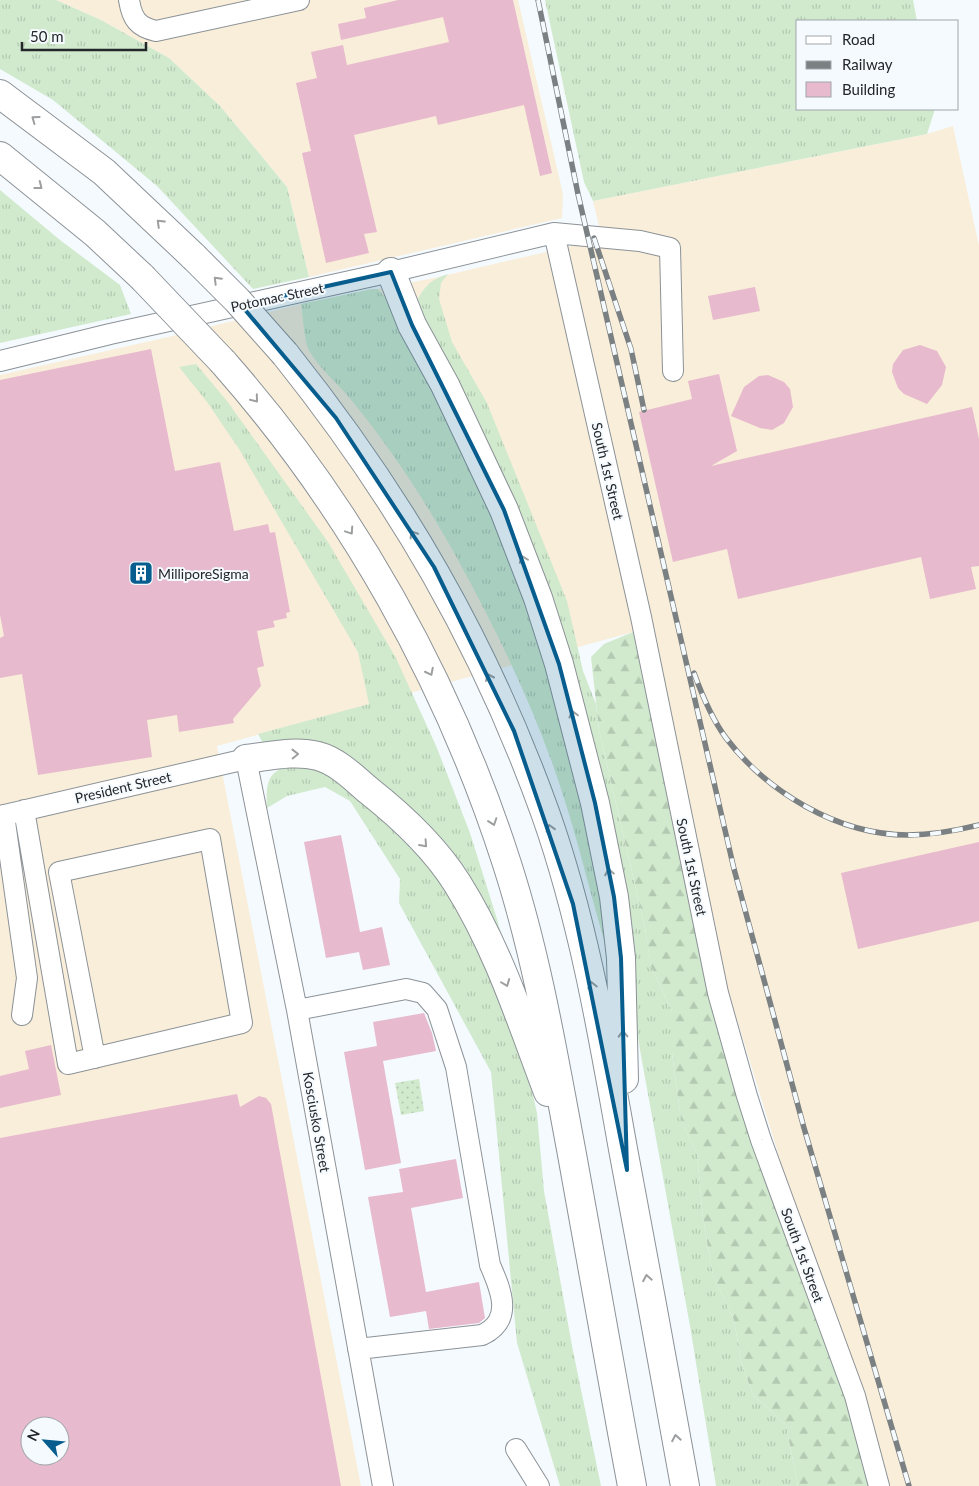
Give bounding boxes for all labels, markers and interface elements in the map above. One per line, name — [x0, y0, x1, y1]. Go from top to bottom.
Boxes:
scale bar — [22, 20, 146, 52]
legend — [796, 20, 959, 110]
text: 50 m — [30, 27, 64, 45]
text: Road — [842, 30, 875, 48]
text: Railway — [842, 55, 893, 73]
text: Building — [842, 80, 895, 98]
one-way arrow — [32, 117, 41, 125]
one-way arrow — [33, 181, 42, 190]
one-way arrow — [156, 220, 165, 229]
one-way arrow — [214, 277, 223, 286]
street label: Potomac Street — [229, 279, 325, 315]
one-way arrow — [250, 393, 258, 402]
street label: South 1st Street — [589, 421, 627, 521]
one-way arrow — [344, 525, 353, 535]
one-way arrow — [410, 530, 419, 539]
one-way arrow — [519, 556, 529, 564]
building icon: MilliporeSigma — [128, 560, 154, 586]
place label: MilliporeSigma — [158, 565, 249, 582]
one-way arrow — [424, 667, 434, 676]
one-way arrow — [485, 673, 495, 682]
one-way arrow — [568, 710, 578, 719]
one-way arrow — [291, 748, 299, 759]
street label: President Street — [73, 768, 173, 806]
one-way arrow — [487, 817, 497, 826]
street label: South 1st Street — [673, 817, 711, 917]
one-way arrow — [545, 824, 555, 833]
one-way arrow — [419, 838, 428, 847]
one-way arrow — [604, 868, 615, 877]
one-way arrow — [500, 978, 511, 987]
one-way arrow — [587, 980, 598, 989]
one-way arrow — [618, 1030, 628, 1038]
street label: Kosciusko Street — [300, 1070, 334, 1174]
street label: South 1st Street — [778, 1205, 828, 1305]
one-way arrow — [642, 1274, 653, 1283]
north arrow — [20, 1416, 70, 1466]
text: N — [23, 1426, 43, 1444]
one-way arrow — [672, 1434, 682, 1442]

